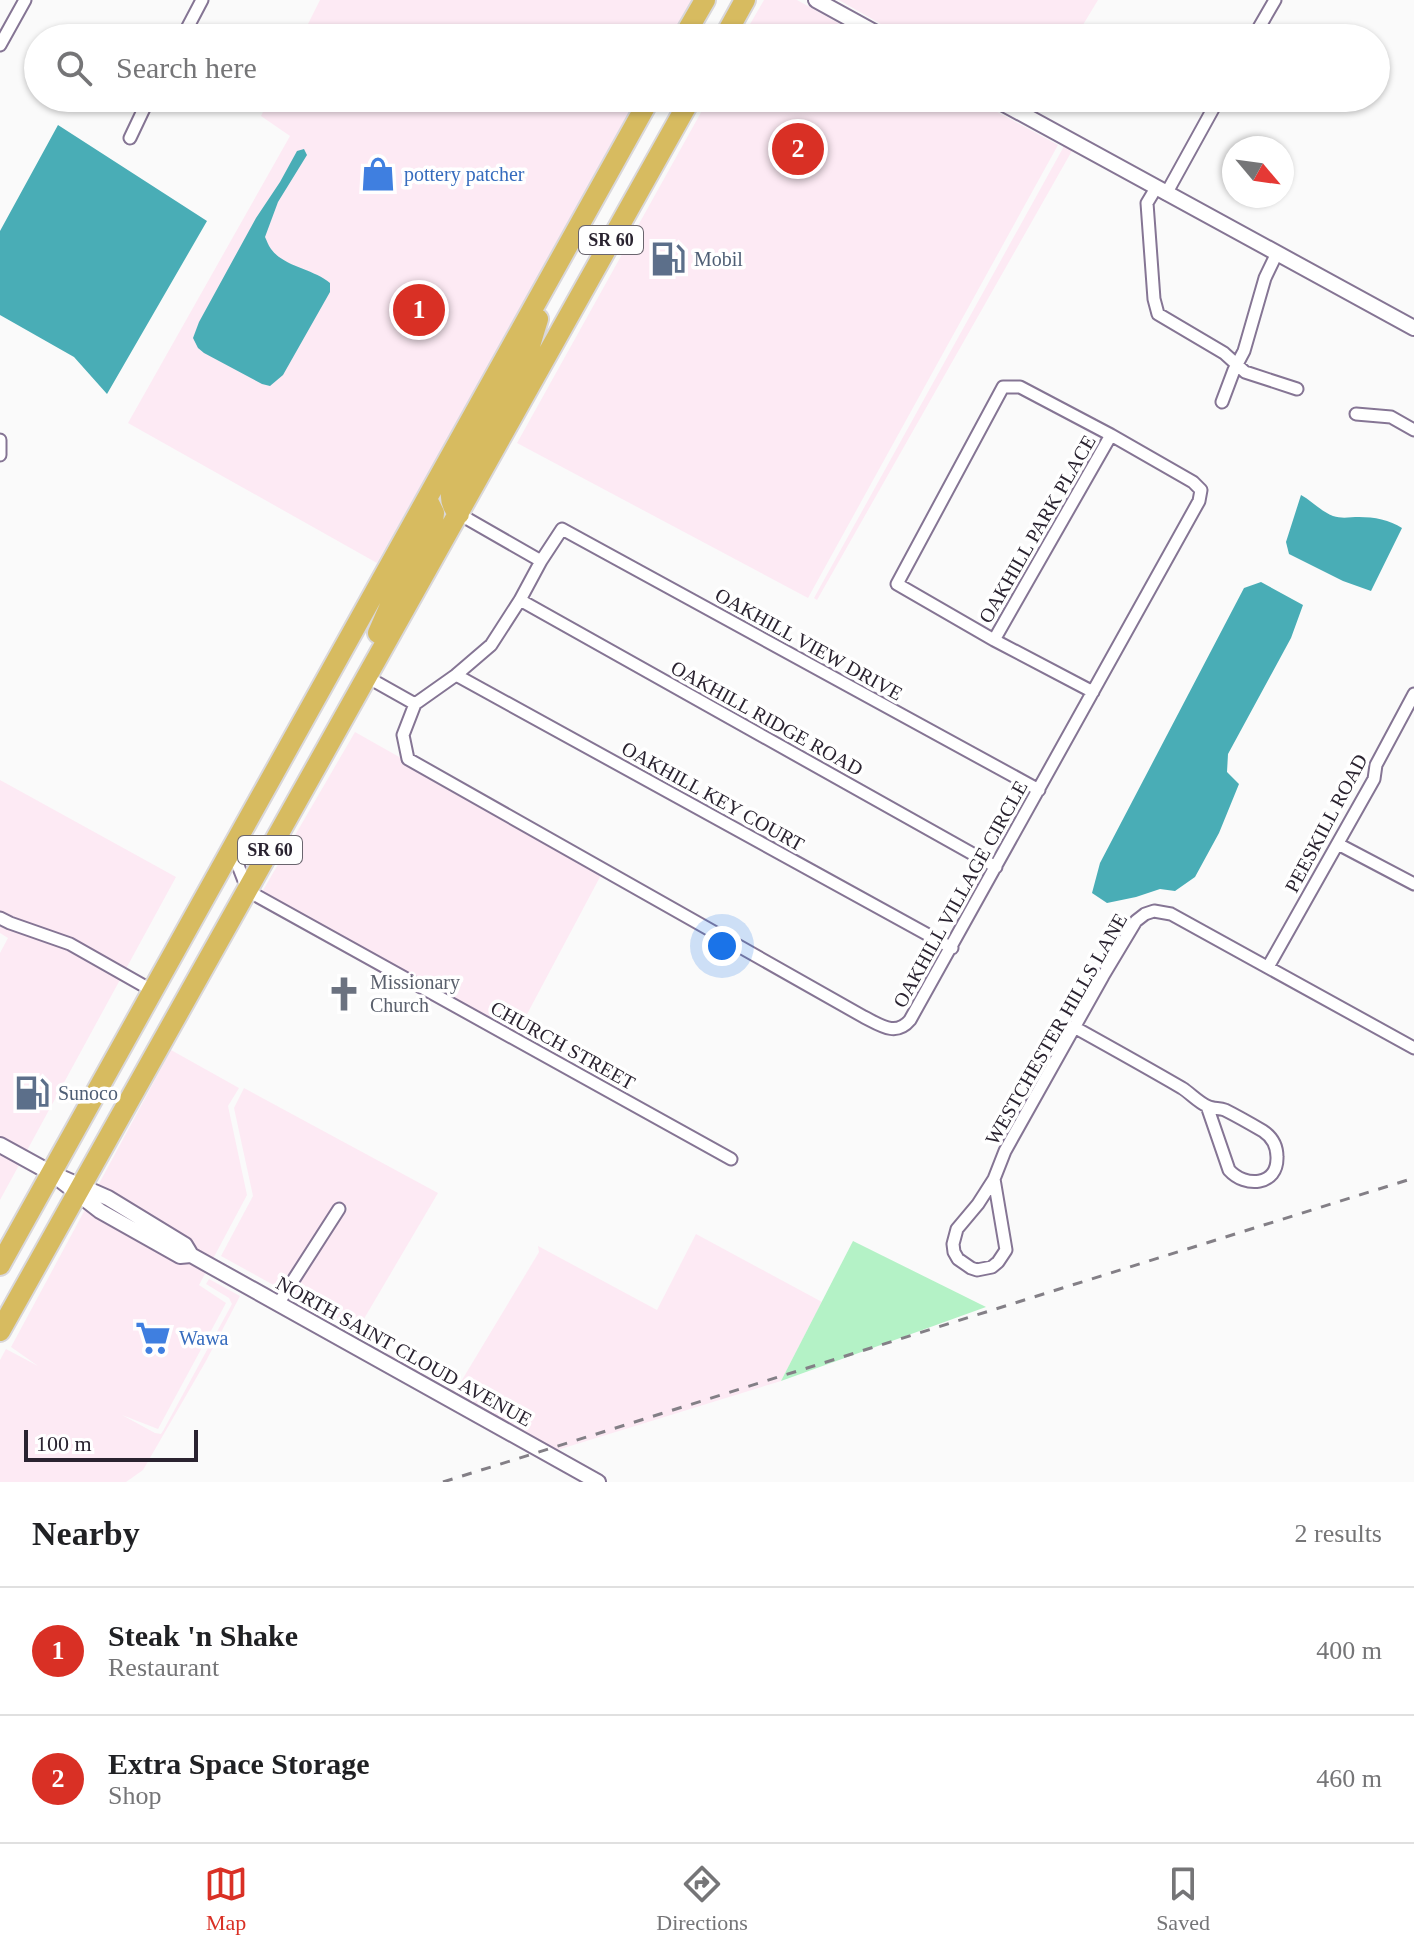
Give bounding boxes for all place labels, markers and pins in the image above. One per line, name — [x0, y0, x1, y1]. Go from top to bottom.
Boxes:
pin: 2 — [772, 119, 824, 179]
shop icon: pottery patcher — [359, 155, 397, 193]
place label: pottery patcher — [404, 163, 525, 186]
fuel station icon: Mobil — [649, 240, 687, 278]
place label: Mobil — [694, 248, 743, 270]
pin: 1 — [393, 280, 445, 340]
place label: Missionary Church — [370, 971, 460, 1016]
church icon: Missionary Church — [325, 975, 363, 1013]
fuel station icon: Sunoco — [13, 1074, 51, 1112]
place label: Sunoco — [58, 1082, 118, 1104]
supermarket icon: Wawa — [134, 1319, 172, 1357]
place label: Wawa — [179, 1327, 229, 1349]

